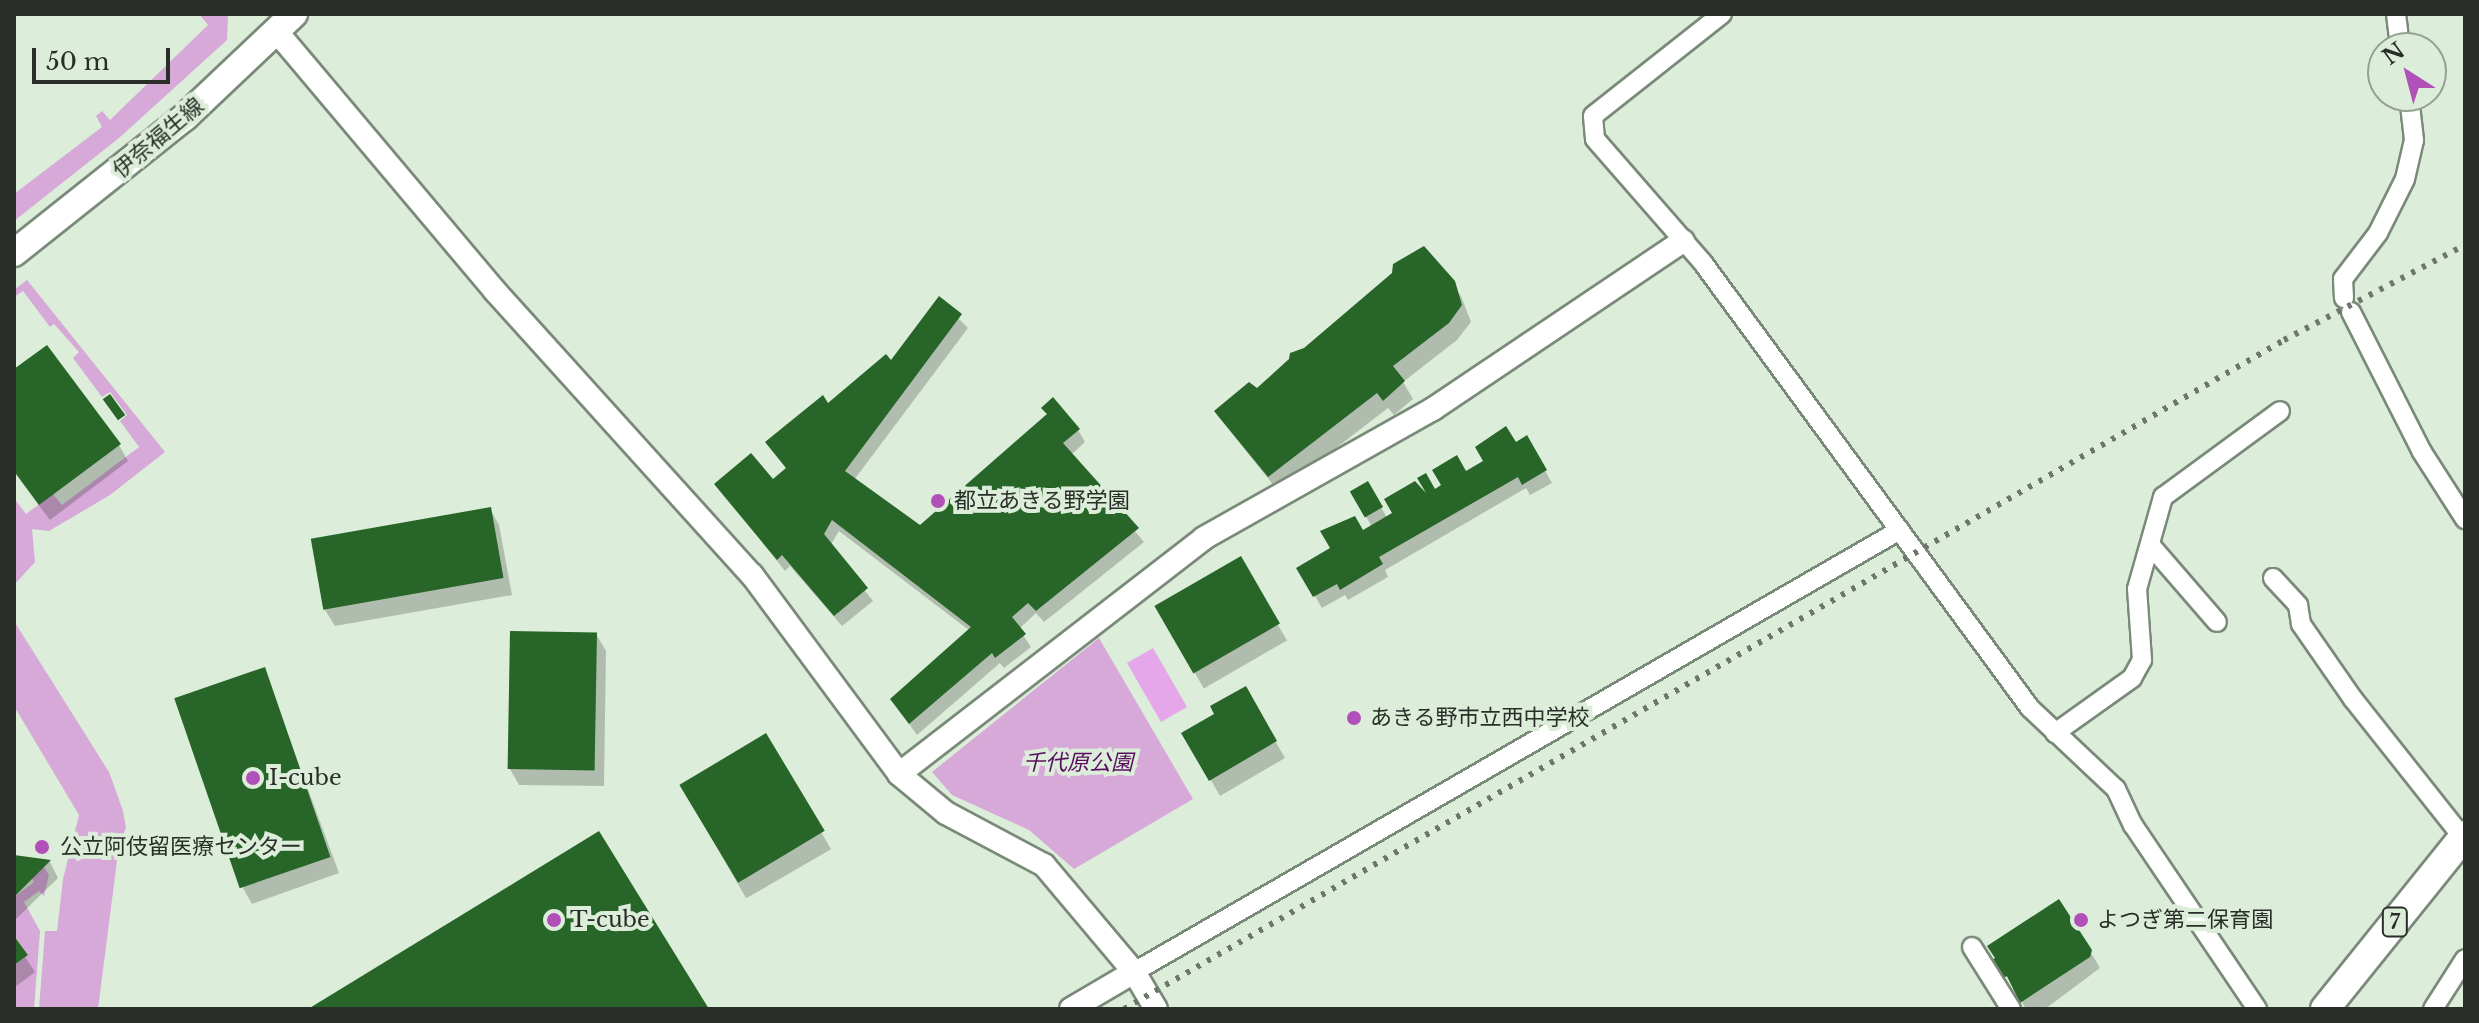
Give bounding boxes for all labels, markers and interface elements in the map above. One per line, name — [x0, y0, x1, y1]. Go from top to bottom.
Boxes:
scale bar — [36, 32, 174, 82]
north arrow — [2367, 32, 2447, 112]
text: N — [2377, 37, 2410, 71]
text: 50 m — [46, 47, 109, 76]
street label: 伊奈福生線 — [107, 93, 209, 183]
place label: 都立あきる野学園 — [954, 488, 1130, 514]
marker: 都立あきる野学園 — [929, 492, 947, 510]
place label: あきる野市立西中学校 — [1370, 705, 1590, 731]
marker: あきる野市立西中学校 — [1345, 709, 1363, 727]
park label: 千代原公園 — [1023, 750, 1133, 776]
place label: I-cube — [269, 765, 342, 791]
marker: I-cube — [244, 769, 262, 787]
place label: 公立阿伎留医療センター — [60, 834, 302, 860]
marker: 公立阿伎留医療センター — [31, 836, 53, 858]
road number: 7 — [2381, 906, 2409, 938]
place label: T-cube — [570, 907, 650, 933]
place label: よつぎ第二保育園 — [2097, 907, 2273, 933]
marker: T-cube — [545, 911, 563, 929]
marker: よつぎ第二保育園 — [2072, 911, 2090, 929]

